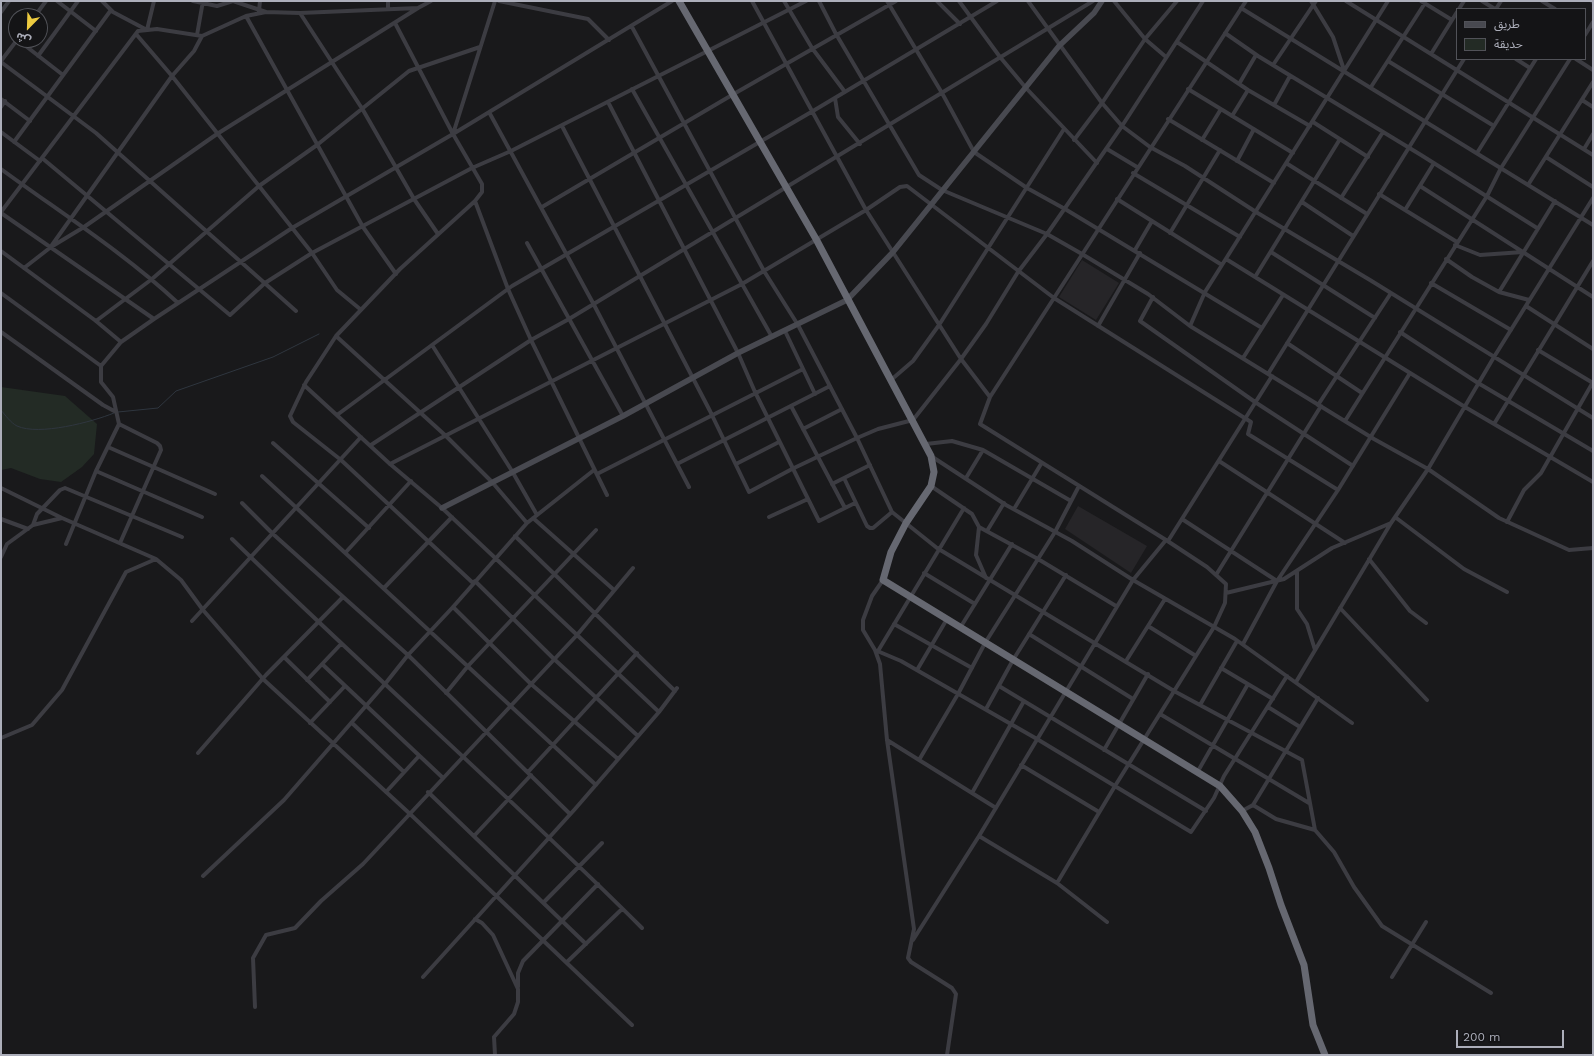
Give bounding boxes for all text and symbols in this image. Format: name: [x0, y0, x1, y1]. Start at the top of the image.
north arrow: [8, 8, 48, 48]
legend: [1456, 8, 1586, 60]
text: طريق: [1494, 17, 1520, 31]
text: ش: [14, 30, 33, 48]
text: حديقة: [1494, 37, 1523, 51]
scale bar: [1458, 1022, 1566, 1048]
text: 200 m: [1463, 1030, 1500, 1044]

